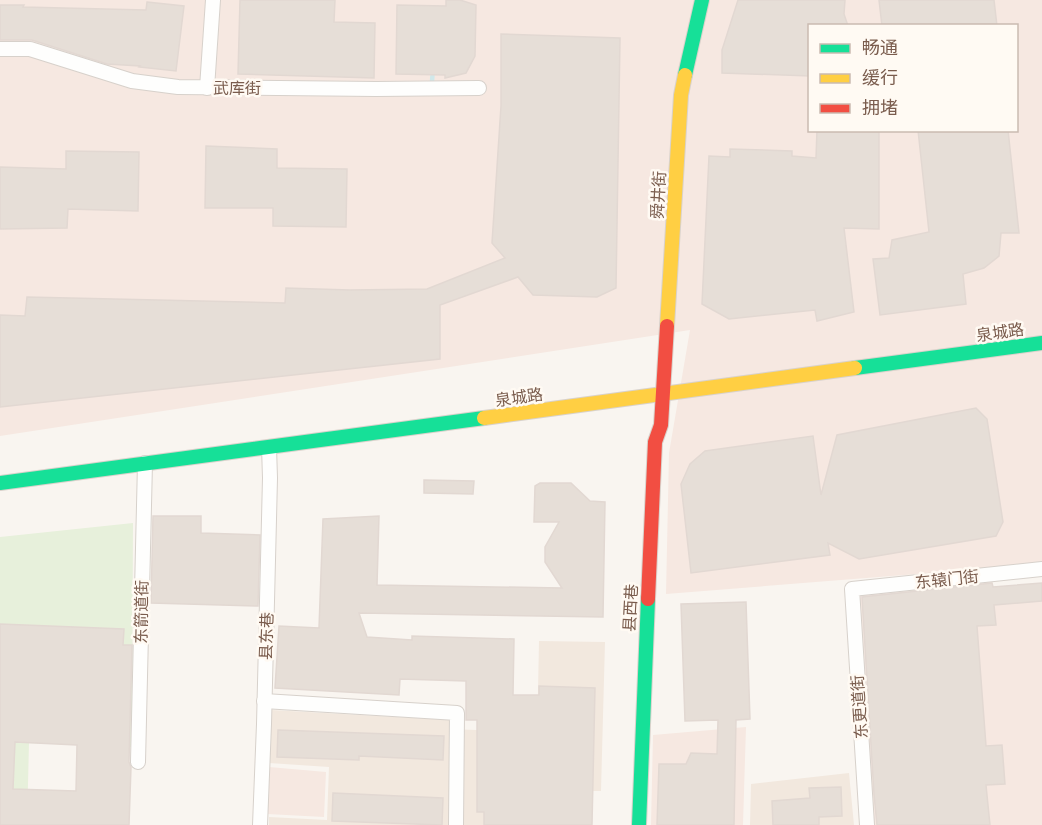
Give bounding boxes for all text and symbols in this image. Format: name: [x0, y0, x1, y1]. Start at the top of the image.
legend: [808, 24, 1018, 132]
text: 畅通: [862, 37, 898, 58]
text: 缓行: [862, 67, 898, 88]
street label: 武库街: [213, 78, 261, 98]
text: 拥堵: [862, 97, 898, 118]
street label: 舜井街: [647, 171, 669, 219]
street label: 泉城路: [975, 319, 1025, 345]
street label: 泉城路: [494, 384, 544, 410]
street label: 东辕门街: [914, 566, 980, 592]
street label: 东箭道街: [130, 580, 152, 644]
street label: 县西巷: [619, 584, 641, 632]
street label: 县东巷: [255, 612, 277, 660]
street label: 东更道街: [847, 674, 871, 740]

